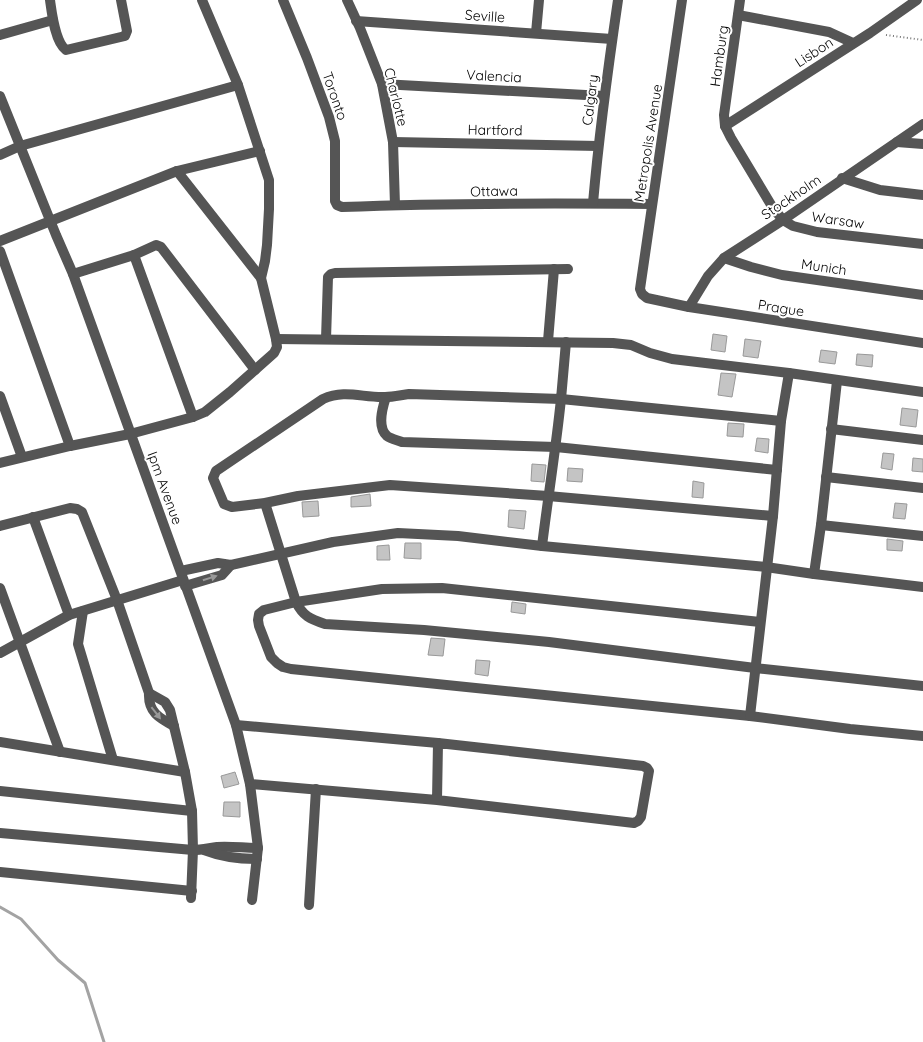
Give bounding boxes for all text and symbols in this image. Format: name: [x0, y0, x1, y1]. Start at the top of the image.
street label: Seville: [464, 6, 506, 26]
street label: Hamburg: [706, 24, 732, 88]
street label: Lisbon: [791, 33, 837, 71]
street label: Charlotte: [380, 66, 412, 128]
street label: Valencia: [466, 66, 522, 86]
street label: Toronto: [318, 69, 352, 123]
street label: Calgary: [578, 73, 602, 127]
street label: Metropolis Avenue: [630, 83, 666, 203]
street label: Hartford: [467, 121, 523, 139]
street label: Stockholm: [758, 171, 824, 223]
street label: Ottawa: [470, 182, 518, 200]
street label: Warsaw: [811, 207, 866, 233]
street label: Munich: [800, 255, 848, 279]
street label: Prague: [757, 295, 805, 321]
street label: Ipm Avenue: [143, 449, 187, 527]
one-way arrow: [203, 574, 218, 582]
one-way arrow: [151, 706, 162, 719]

